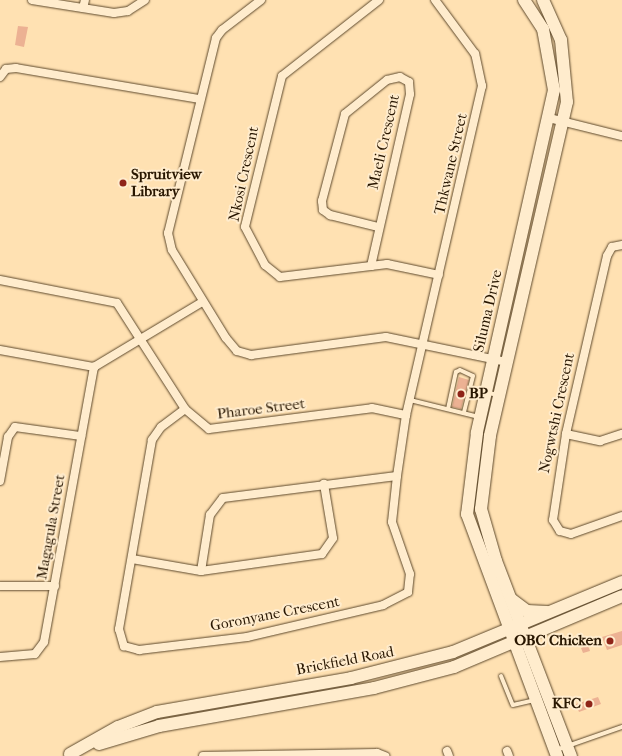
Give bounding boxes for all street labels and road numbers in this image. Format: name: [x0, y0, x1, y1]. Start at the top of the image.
street label: Maeli Crescent: [364, 93, 404, 191]
street label: Thkwane Street: [431, 112, 471, 216]
street label: Nkosi Crescent: [225, 125, 263, 223]
street label: Siluma Drive: [470, 268, 506, 354]
street label: Nogwtshi Crescent: [535, 351, 579, 475]
street label: Pharoe Street: [216, 395, 306, 423]
street label: Magagula Street: [33, 473, 69, 581]
street label: Goronyane Crescent: [209, 593, 341, 635]
street label: Brickfield Road: [295, 643, 395, 679]

